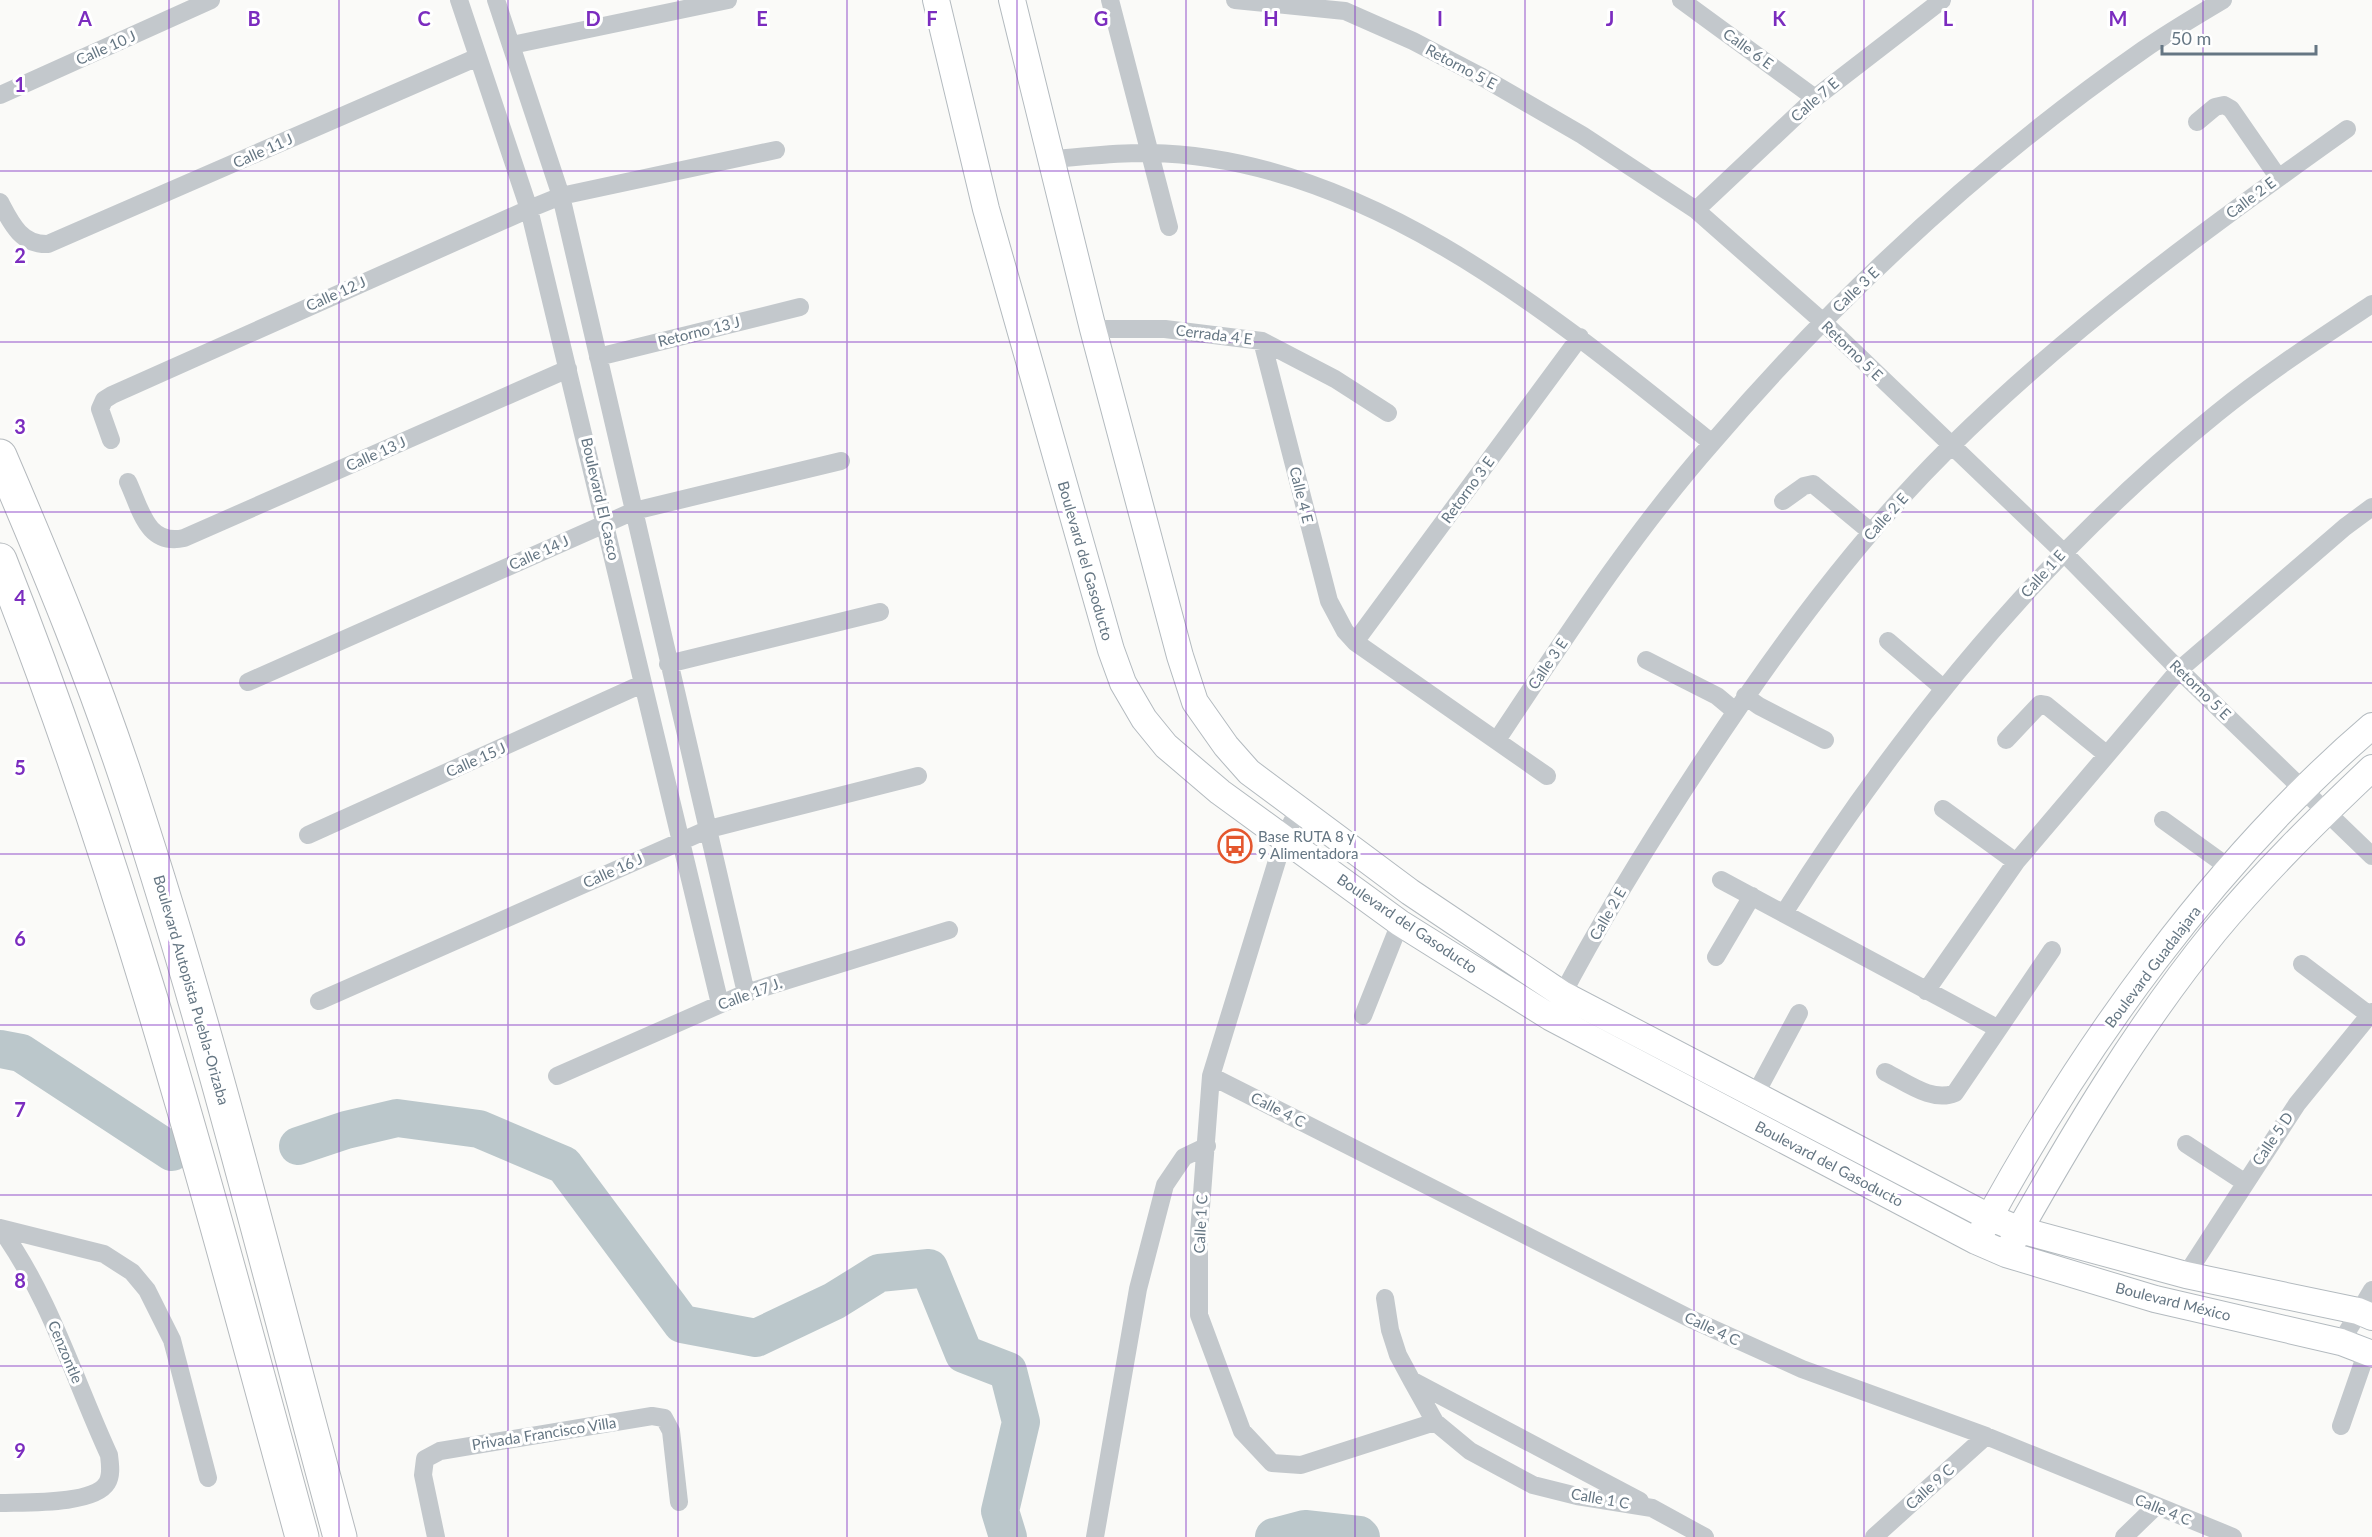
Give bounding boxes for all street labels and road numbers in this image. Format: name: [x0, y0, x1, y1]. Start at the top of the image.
street label: Calle 6 E: [1720, 24, 1777, 72]
street label: Calle 10 J: [73, 26, 138, 68]
street label: Retorno 5 E: [1423, 40, 1500, 92]
street label: Calle 7 E: [1787, 74, 1842, 125]
street label: Calle 11 J: [230, 129, 295, 171]
street label: Calle 2 E: [2222, 173, 2279, 222]
street label: Calle 3 E: [1828, 263, 1882, 316]
street label: Calle 12 J: [303, 272, 368, 314]
street label: Retorno 13 J: [656, 312, 742, 350]
street label: Retorno 5 E: [1818, 317, 1887, 384]
street label: Cerrada 4 E: [1175, 320, 1253, 348]
street label: Calle 13 J: [343, 432, 408, 474]
street label: Boulevard El Casco: [578, 436, 624, 562]
street label: Retorno 3 E: [1437, 453, 1497, 526]
street label: Calle 4 E: [1286, 465, 1318, 525]
street label: Boulevard del Gasoducto: [1055, 479, 1117, 643]
street label: Calle 2 E: [1859, 489, 1911, 544]
street label: Calle 14 J: [506, 531, 571, 573]
street label: Calle 1 E: [2016, 546, 2068, 601]
street label: Calle 3 E: [1524, 635, 1571, 692]
street label: Retorno 5 E: [2166, 656, 2235, 723]
street label: Calle 15 J: [443, 738, 508, 780]
street label: Calle 16 J: [580, 849, 645, 891]
street label: Boulevard del Gasoducto: [1334, 870, 1481, 977]
street label: Boulevard Autopista Puebla-Orizaba: [150, 873, 233, 1107]
street label: Calle 2 E: [1585, 884, 1629, 943]
street label: Boulevard Guadalajara: [2101, 902, 2204, 1031]
street label: Calle 17 J.: [715, 973, 784, 1013]
street label: Calle 4 C: [1248, 1088, 1309, 1130]
street label: Calle 5 D: [2248, 1108, 2296, 1168]
street label: Boulevard del Gasoducto: [1752, 1116, 1907, 1210]
street label: Calle 1 C: [1189, 1194, 1211, 1254]
street label: Boulevard México: [2114, 1278, 2233, 1324]
street label: Calle 4 C: [1682, 1307, 1743, 1349]
street label: Cenzontle: [45, 1318, 87, 1386]
street label: Privada Francisco Villa: [470, 1413, 617, 1453]
street label: Calle 9 C: [1901, 1460, 1957, 1513]
street label: Calle 1 C: [1570, 1484, 1631, 1512]
street label: Calle 4 C: [2133, 1490, 2194, 1528]

